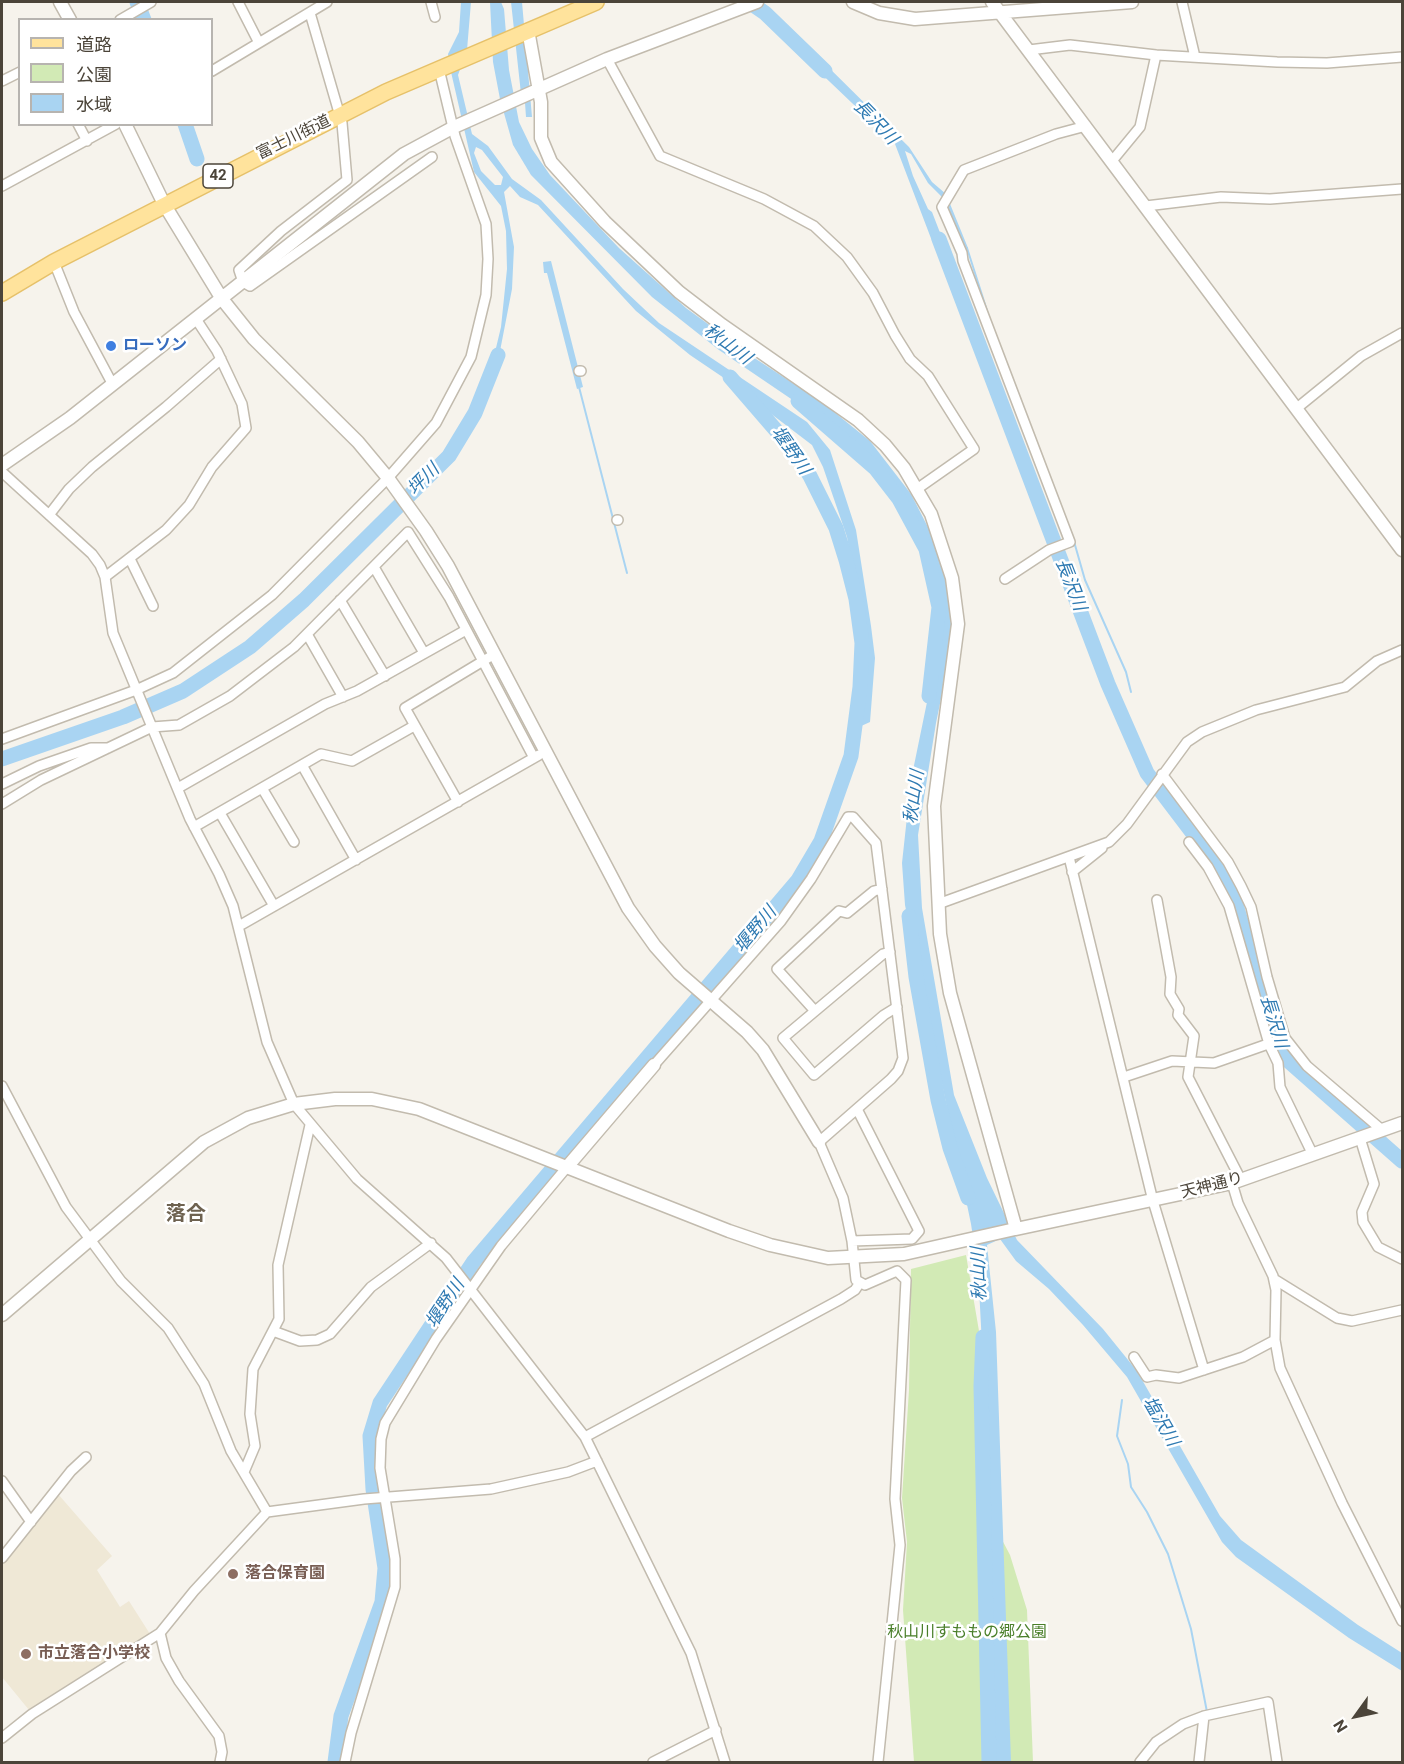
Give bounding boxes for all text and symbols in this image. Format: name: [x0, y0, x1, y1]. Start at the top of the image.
legend: [18, 18, 213, 126]
text: 道路: [76, 34, 112, 55]
text: 公園: [76, 64, 112, 85]
text: 水域: [76, 94, 112, 115]
water label: 長沢川: [848, 96, 902, 150]
street label: 富士川街道: [254, 112, 334, 164]
road number: 42: [203, 164, 233, 188]
water label: 秋山川: [699, 320, 755, 370]
place label: ローソン: [123, 336, 187, 356]
marker: ローソン: [104, 339, 118, 353]
water label: 堰野川: [766, 423, 814, 479]
water label: 坪川: [404, 460, 444, 500]
water label: 長沢川: [1050, 556, 1090, 614]
water label: 秋山川: [901, 769, 929, 825]
water label: 堰野川: [730, 902, 782, 958]
water label: 長沢川: [1255, 993, 1291, 1051]
street label: 天神通り: [1179, 1169, 1245, 1203]
district label: 落合: [166, 1203, 206, 1227]
water label: 秋山川: [968, 1247, 992, 1301]
water label: 堰野川: [422, 1275, 470, 1333]
water label: 塩沢川: [1137, 1393, 1183, 1451]
place label: 落合保育園: [245, 1564, 325, 1584]
marker: 落合保育園: [226, 1567, 240, 1581]
park label: 秋山川すももの郷公園: [887, 1623, 1047, 1643]
place label: 市立落合小学校: [38, 1644, 150, 1664]
marker: 市立落合小学校: [19, 1647, 33, 1661]
north arrow: [1326, 1686, 1386, 1746]
text: N: [1329, 1716, 1352, 1736]

